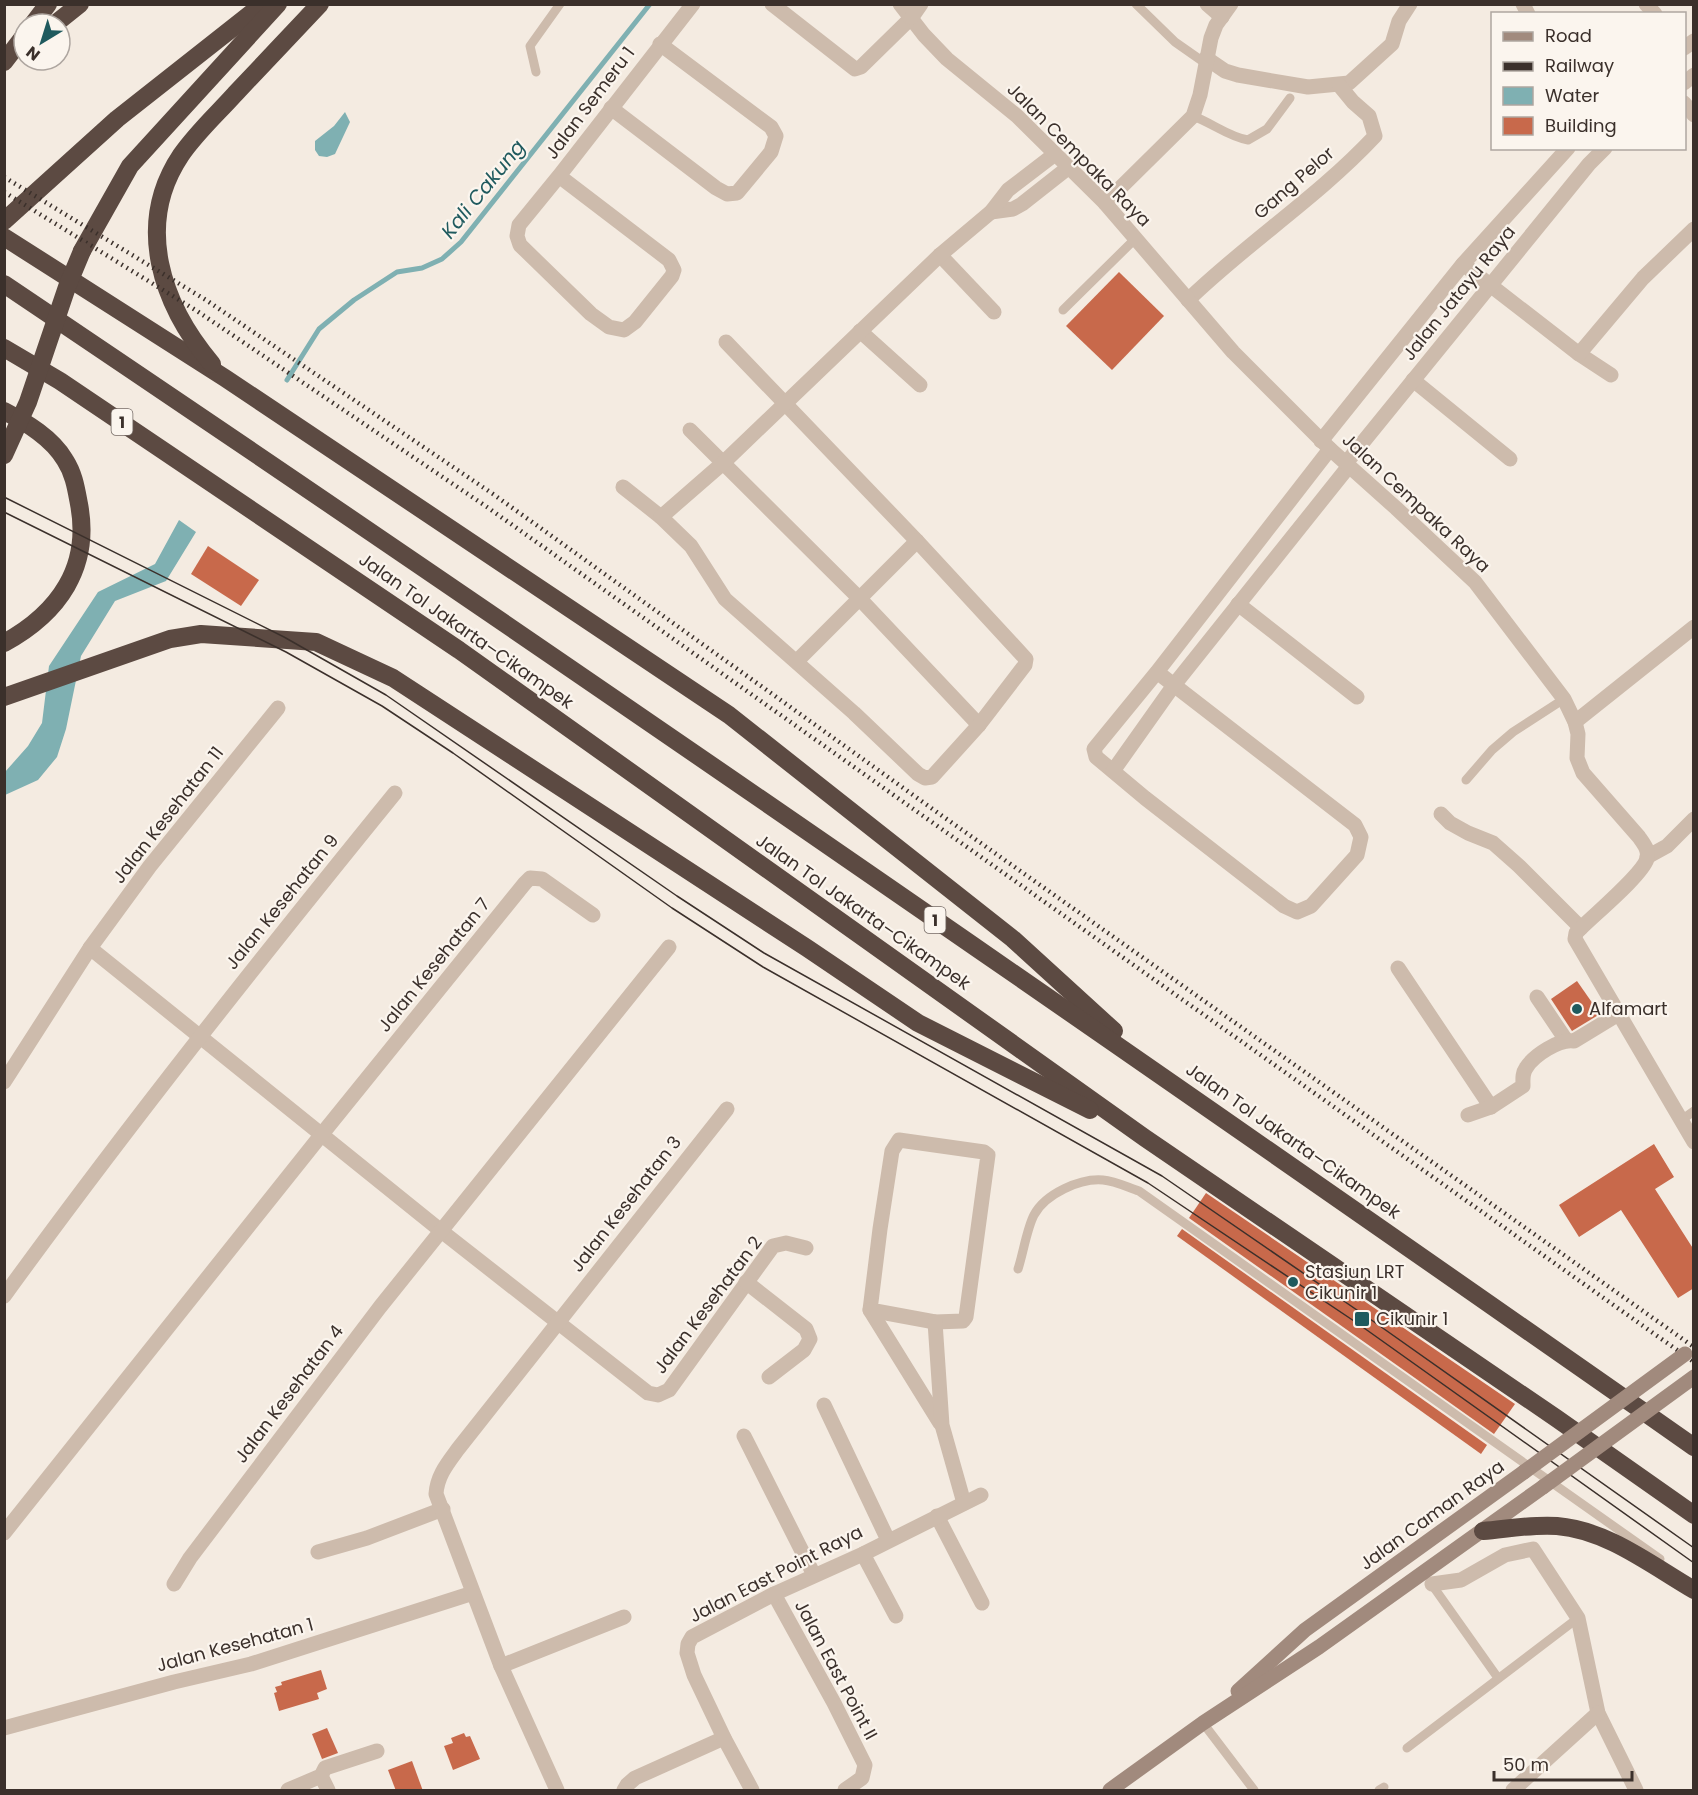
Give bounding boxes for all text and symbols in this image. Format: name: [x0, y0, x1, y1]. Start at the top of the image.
north arrow: [12, 12, 72, 72]
legend: [1491, 12, 1686, 150]
text: Road: [1545, 23, 1592, 48]
text: N: [21, 41, 45, 66]
street label: Jalan Semeru 1: [539, 41, 640, 164]
text: Railway: [1545, 53, 1614, 78]
street label: Jalan Cempaka Raya: [1002, 77, 1157, 232]
text: Water: [1545, 83, 1599, 108]
text: Building: [1545, 113, 1617, 138]
water label: Kali Cakung: [434, 134, 532, 244]
street label: Gang Pelor: [1248, 141, 1339, 225]
street label: Jalan Jatayu Raya: [1396, 220, 1521, 365]
road number: 1: [112, 409, 132, 435]
street label: Jalan Cempaka Raya: [1337, 427, 1496, 578]
street label: Jalan Tol Jakarta–Cikampek: [354, 547, 579, 715]
street label: Jalan Kesehatan 11: [106, 741, 229, 888]
street label: Jalan Tol Jakarta–Cikampek: [751, 828, 976, 996]
street label: Jalan Kesehatan 9: [219, 829, 344, 975]
street label: Jalan Kesehatan 7: [372, 892, 496, 1037]
road number: 1: [924, 907, 946, 933]
place label: Alfamart: [1589, 996, 1668, 1021]
marker: Alfamart: [1570, 1002, 1584, 1016]
street label: Jalan Tol Jakarta–Cikampek: [1181, 1057, 1406, 1225]
street label: Jalan Kesehatan 3: [565, 1130, 687, 1277]
street label: Jalan Kesehatan 2: [648, 1231, 768, 1379]
place label: Stasiun LRT Cikunir 1: [1305, 1259, 1405, 1305]
marker: Stasiun LRT Cikunir 1: [1286, 1275, 1300, 1289]
place label: Cikunir 1: [1376, 1306, 1448, 1331]
marker: Cikunir 1: [1353, 1310, 1371, 1328]
street label: Jalan Kesehatan 4: [228, 1319, 349, 1468]
street label: Jalan Caman Raya: [1354, 1454, 1509, 1576]
street label: Jalan East Point Raya: [685, 1519, 867, 1628]
street label: Jalan East Point II: [789, 1596, 884, 1744]
street label: Jalan Kesehatan 1: [154, 1612, 316, 1678]
scale bar: [1494, 1744, 1632, 1782]
text: 50 m: [1503, 1752, 1549, 1777]

